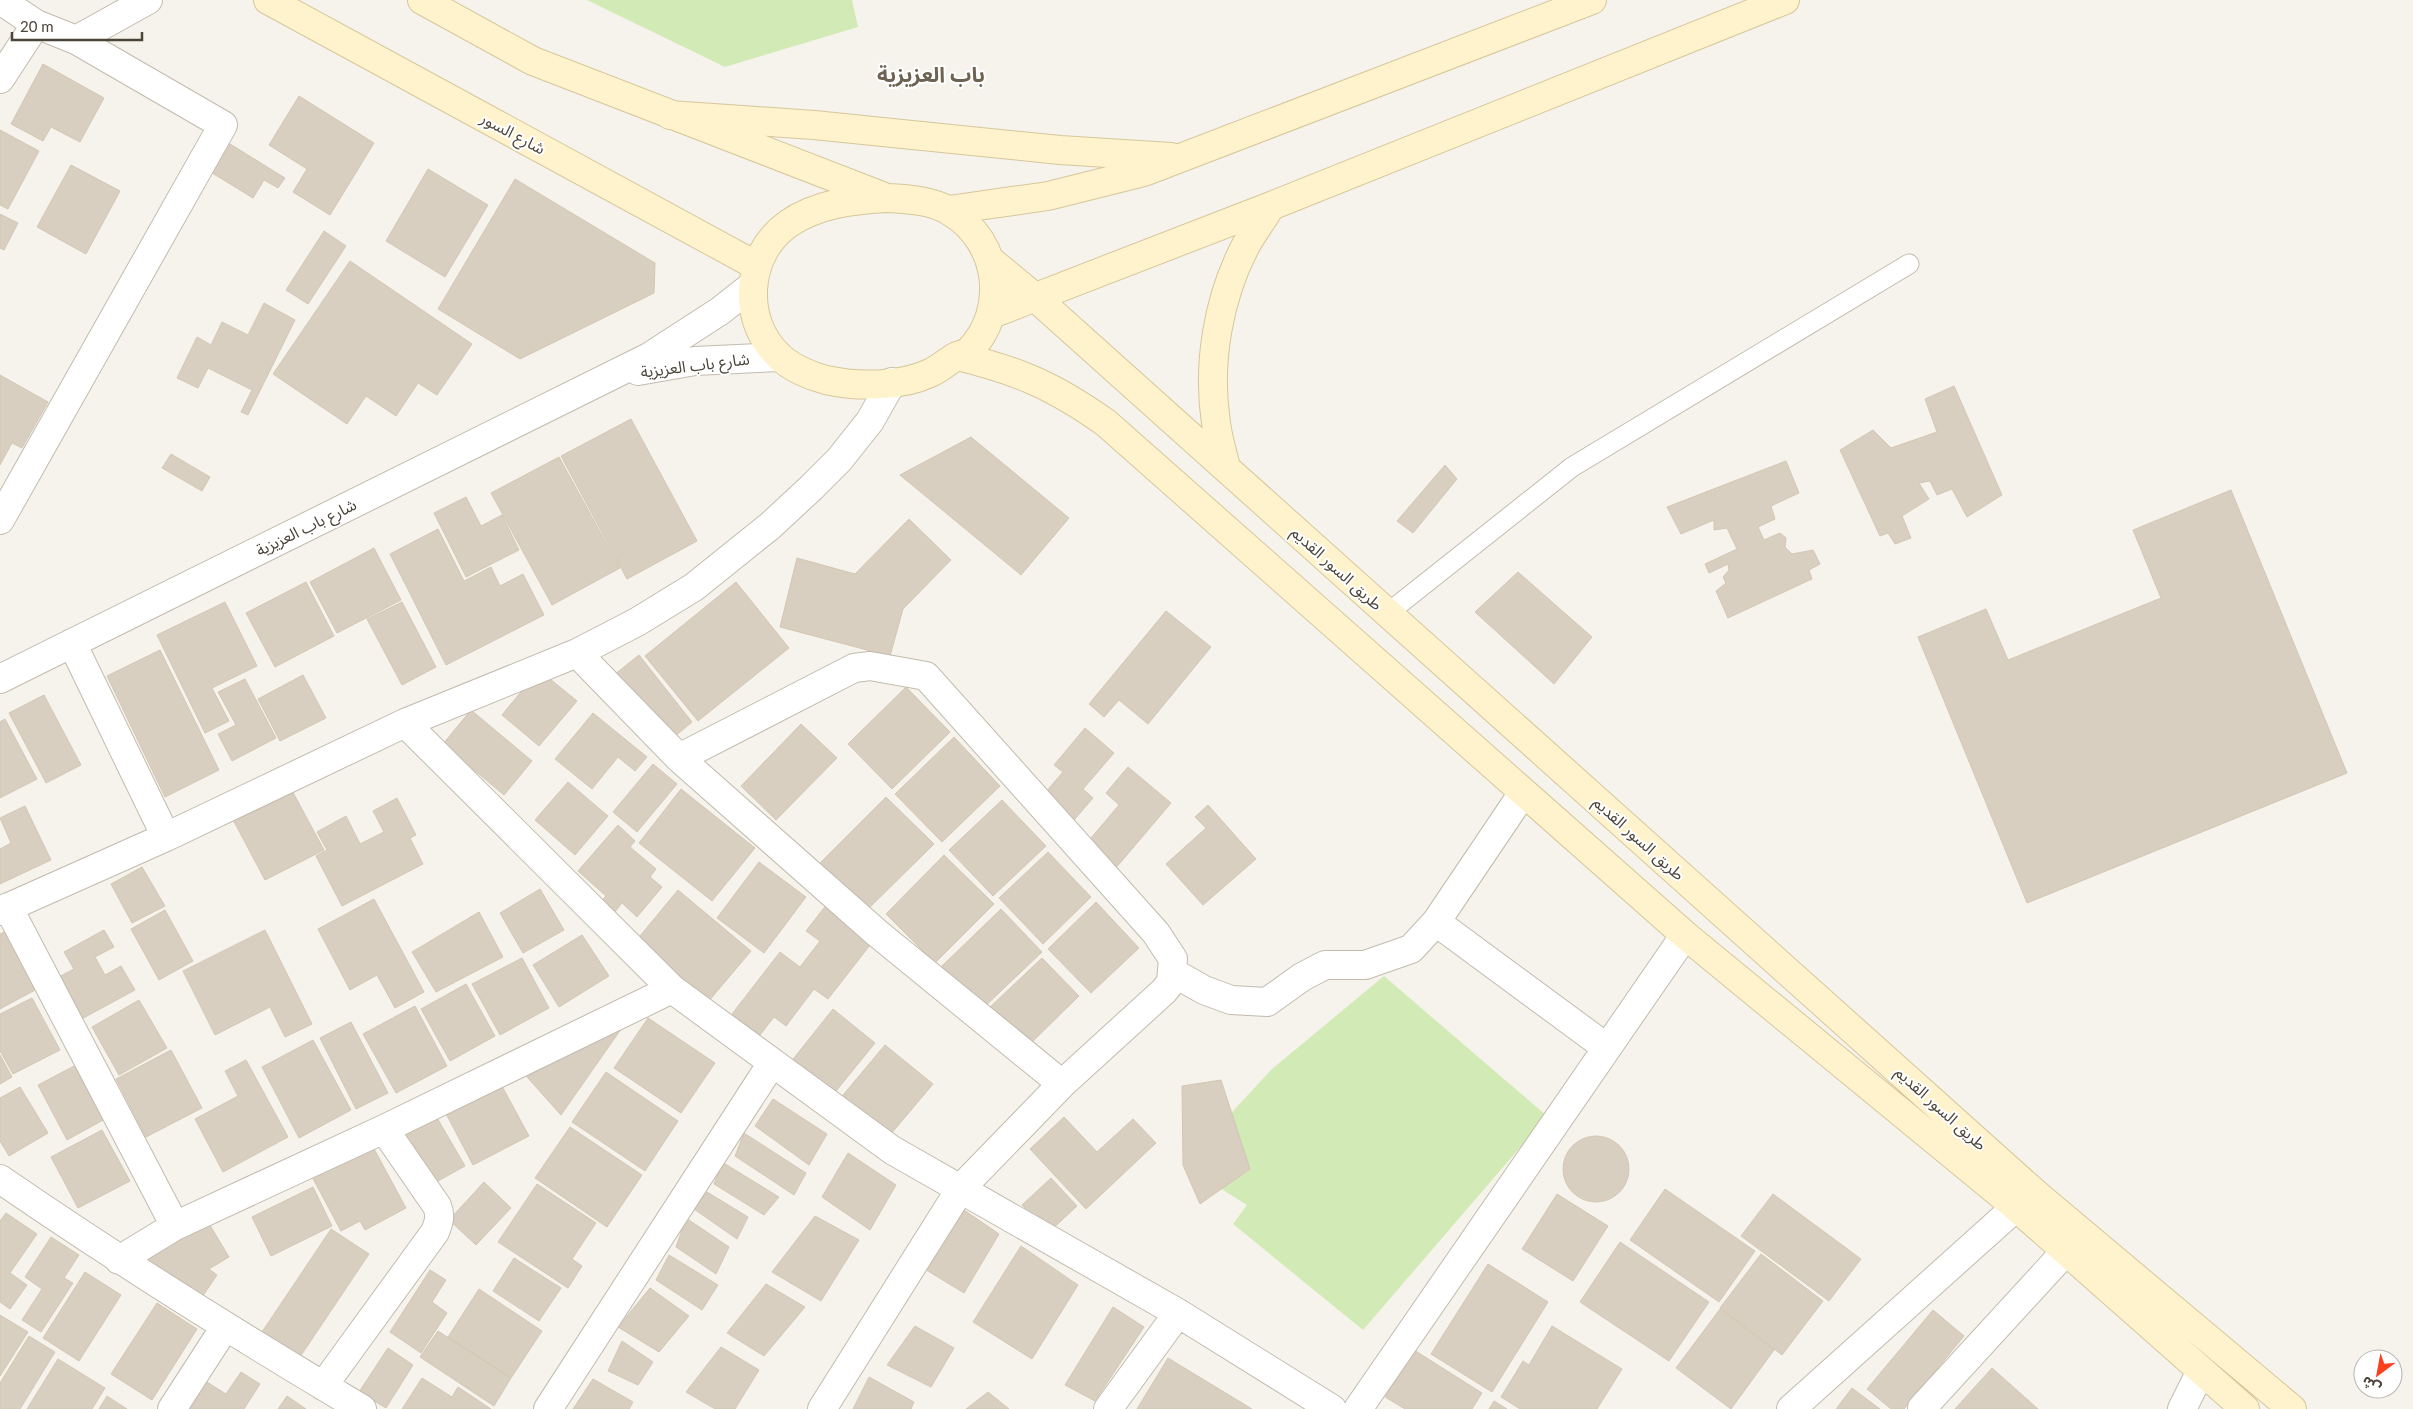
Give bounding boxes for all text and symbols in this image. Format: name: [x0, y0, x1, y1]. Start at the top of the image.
scale bar: [12, 10, 142, 42]
text: 20 m: [20, 17, 54, 35]
district label: باب العزيزية: [877, 61, 985, 87]
street label: شارع السور: [475, 107, 549, 161]
street label: شارع باب العزيزية: [639, 348, 751, 385]
street label: شارع باب العزيزية: [252, 494, 361, 563]
street label: طريق السور القديم: [1285, 522, 1387, 617]
street label: طريق السور القديم: [1587, 792, 1689, 887]
street label: طريق السور القديم: [1889, 1062, 1991, 1157]
north arrow: [2353, 1349, 2403, 1399]
text: ش: [2358, 1373, 2383, 1398]

